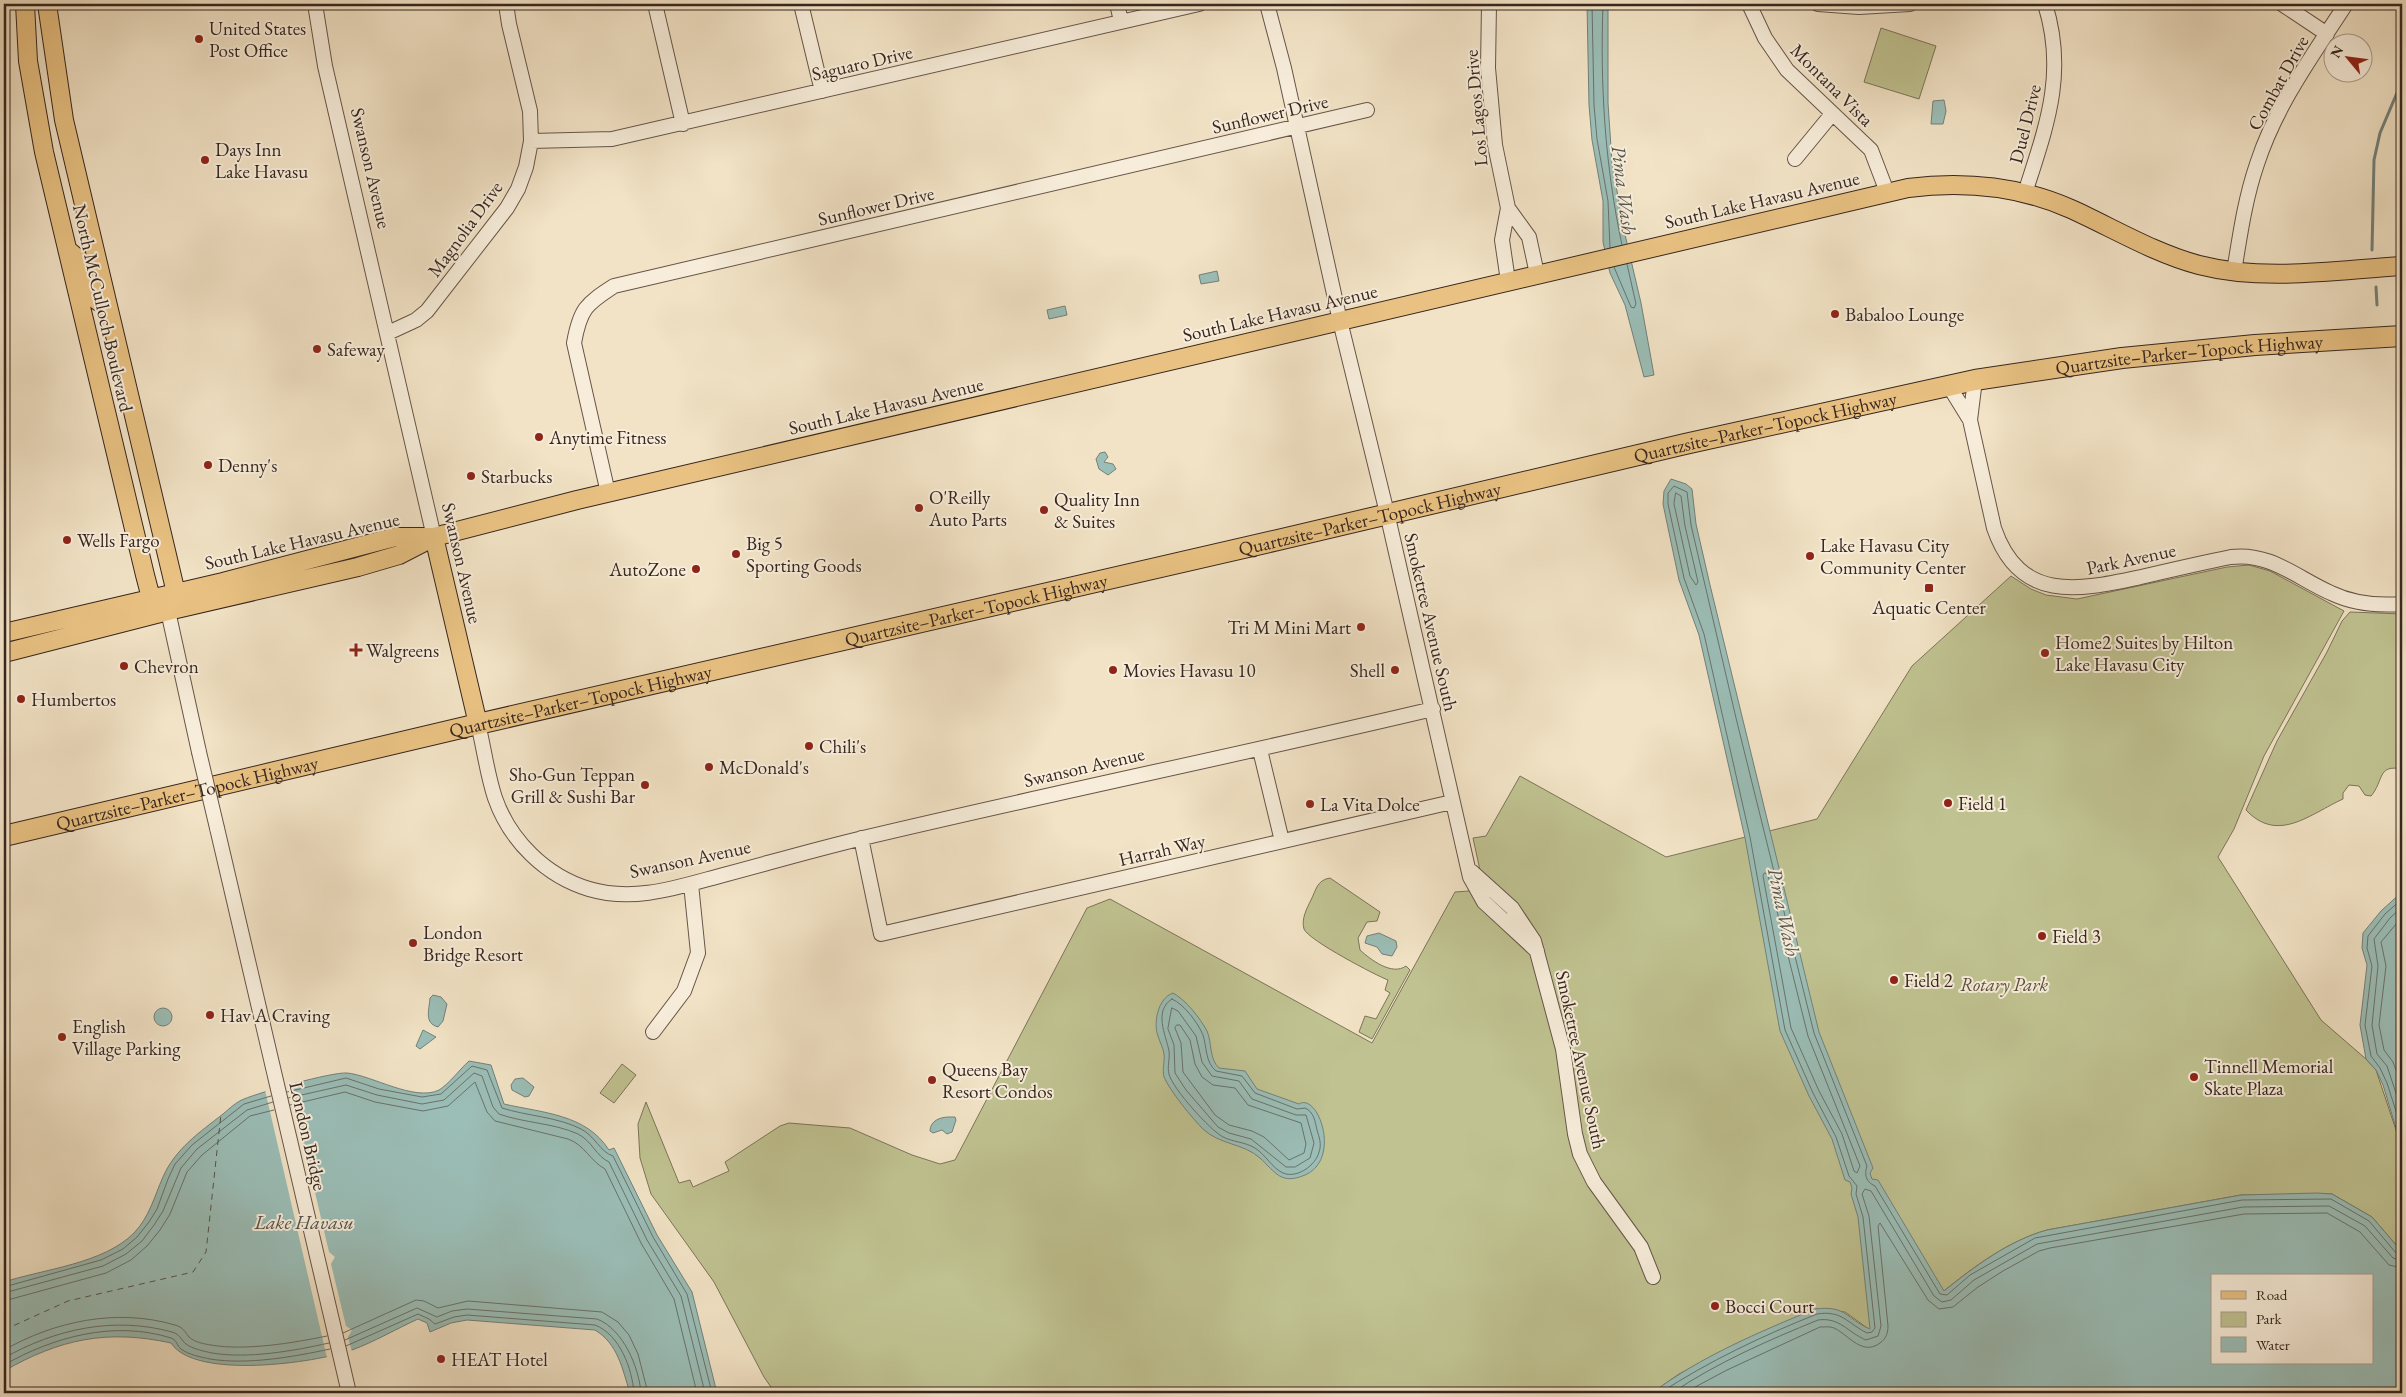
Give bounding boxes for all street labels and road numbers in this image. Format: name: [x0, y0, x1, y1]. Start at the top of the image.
street label: Combat Drive: [2242, 31, 2314, 135]
street label: Montana Vista: [1785, 38, 1879, 132]
street label: Saguaro Drive: [809, 39, 915, 87]
street label: Los Lagos Drive: [1458, 48, 1494, 168]
street label: Duel Drive: [2003, 82, 2047, 166]
street label: Sunflower Drive: [1210, 89, 1330, 139]
street label: Swanson Avenue: [345, 105, 397, 231]
street label: South Lake Havasu Avenue: [1662, 165, 1862, 235]
street label: Magnolia Drive: [422, 176, 508, 282]
street label: Sunflower Drive: [816, 181, 936, 231]
street label: North McCulloch Boulevard: [67, 202, 139, 415]
street label: South Lake Havasu Avenue: [1180, 278, 1380, 348]
street label: Quartzsite–Parker–Topock Highway: [2054, 328, 2324, 380]
street label: South Lake Havasu Avenue: [786, 371, 986, 441]
street label: Quartzsite–Parker–Topock Highway: [1631, 385, 1900, 468]
street label: Quartzsite–Parker–Topock Highway: [1236, 475, 1504, 561]
street label: Swanson Avenue: [436, 500, 488, 626]
street label: South Lake Havasu Avenue: [202, 506, 402, 576]
street label: Smoketree Avenue South: [1398, 530, 1464, 714]
street label: Park Avenue: [2084, 537, 2178, 581]
street label: Quartzsite–Parker–Topock Highway: [842, 567, 1110, 652]
street label: Quartzsite–Parker–Topock Highway: [446, 658, 715, 743]
street label: Swanson Avenue: [1021, 741, 1147, 793]
street label: Quartzsite–Parker–Topock Highway: [53, 750, 321, 836]
street label: Harrah Way: [1116, 828, 1208, 872]
street label: Swanson Avenue: [627, 834, 753, 884]
street label: Smoketree Avenue South: [1550, 968, 1612, 1152]
street label: London Bridge: [283, 1079, 333, 1193]

